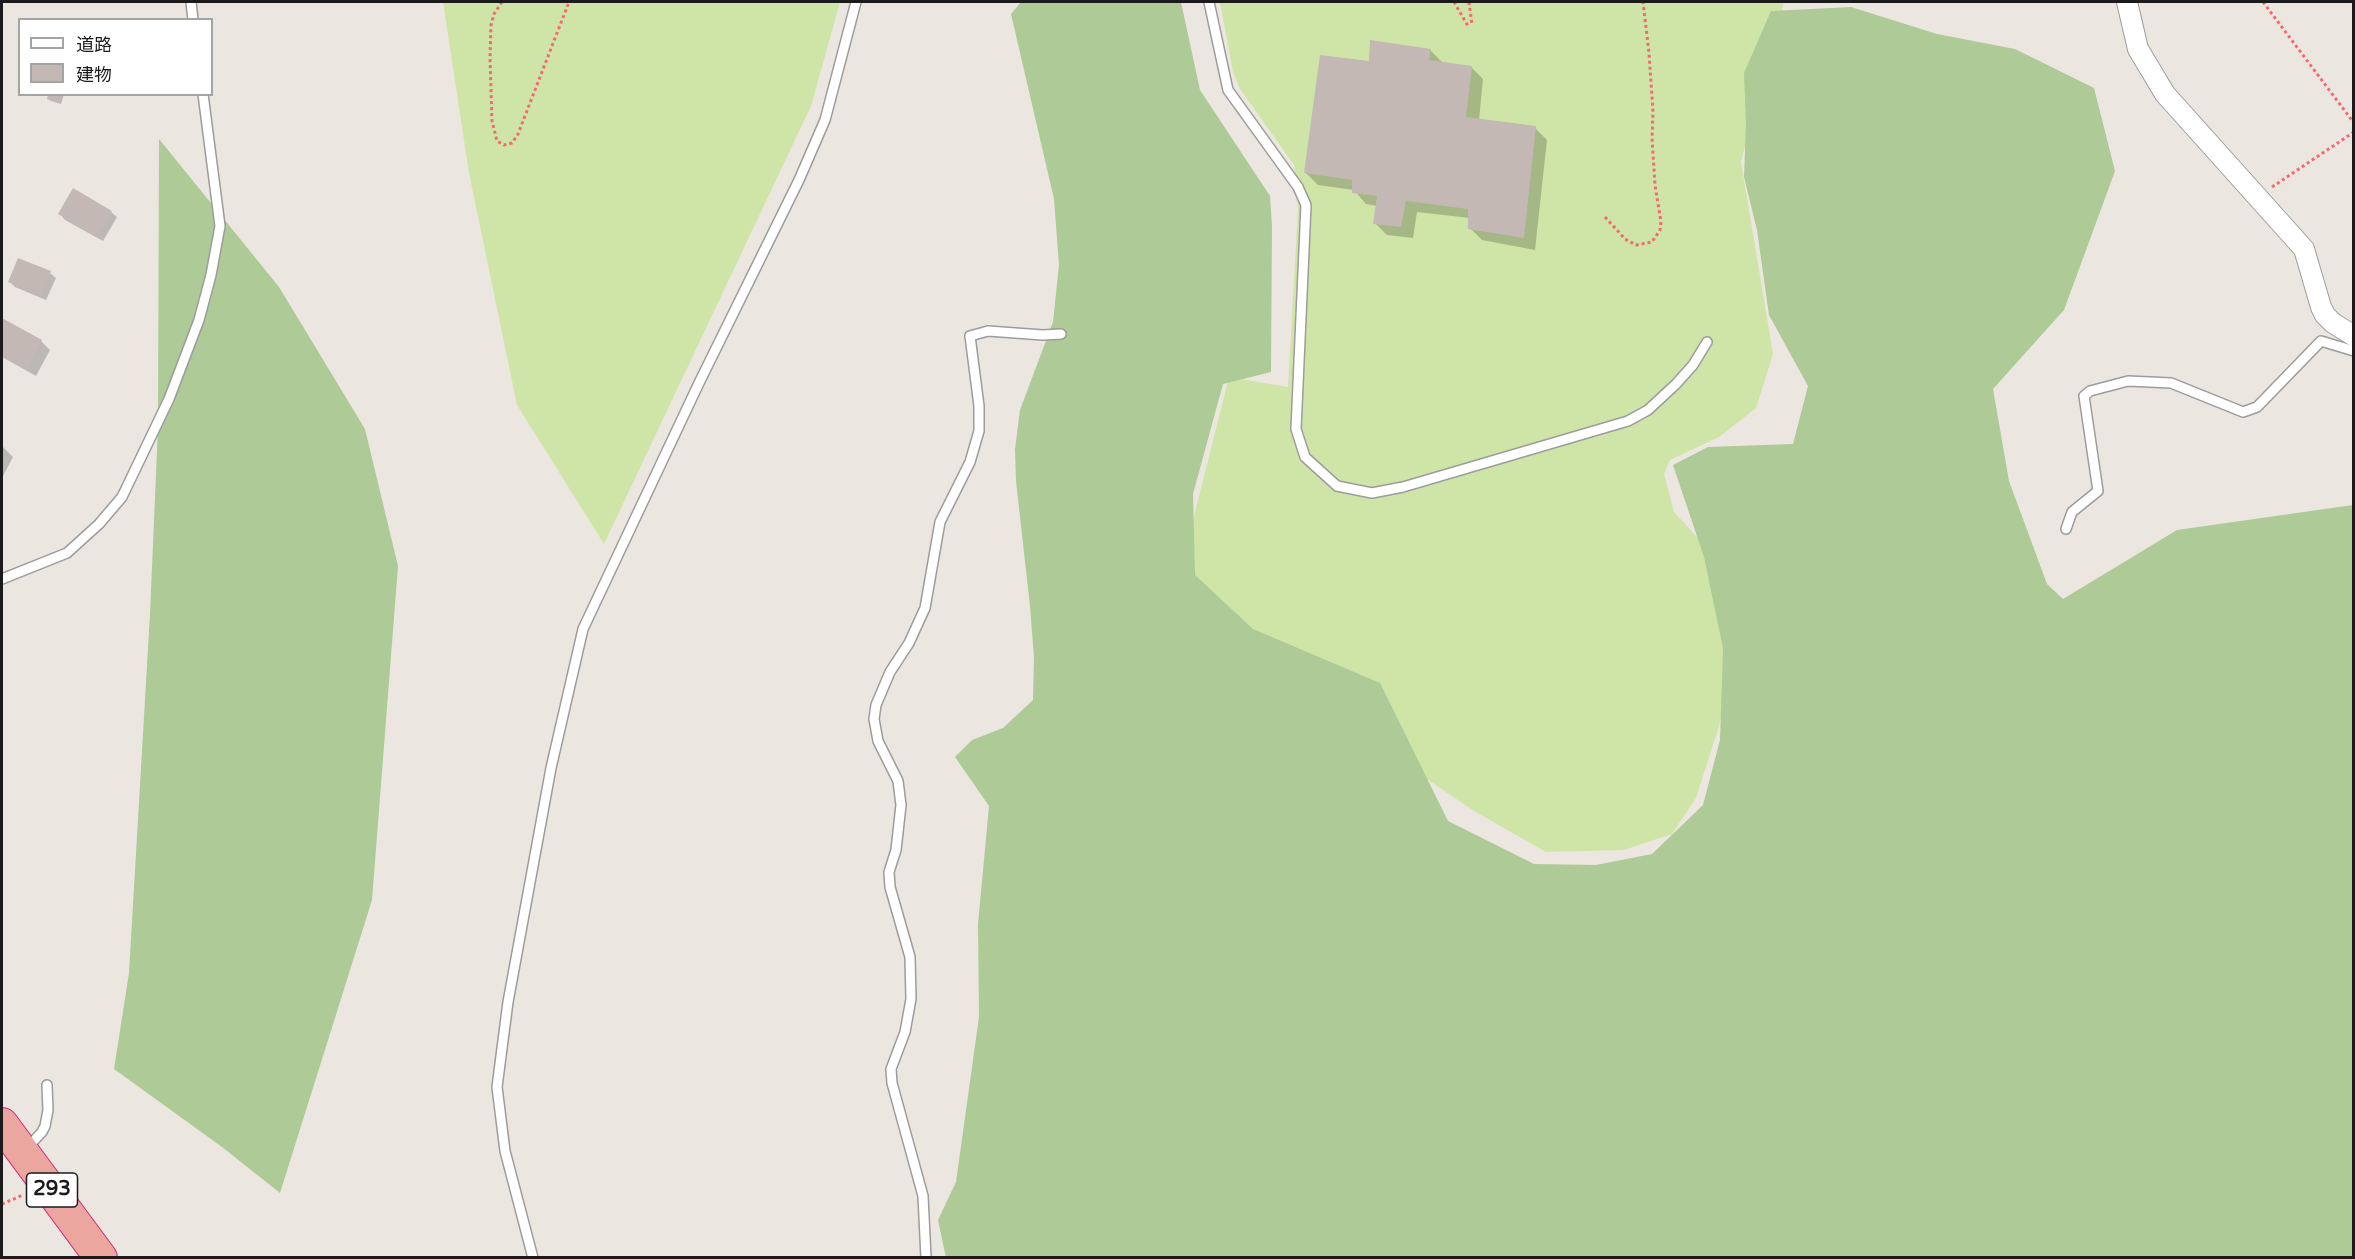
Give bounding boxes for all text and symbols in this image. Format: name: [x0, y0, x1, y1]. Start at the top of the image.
legend: [18, 18, 213, 96]
text: 道路: [76, 34, 112, 56]
text: 建物: [76, 64, 112, 86]
road number: 293: [26, 1173, 78, 1207]

